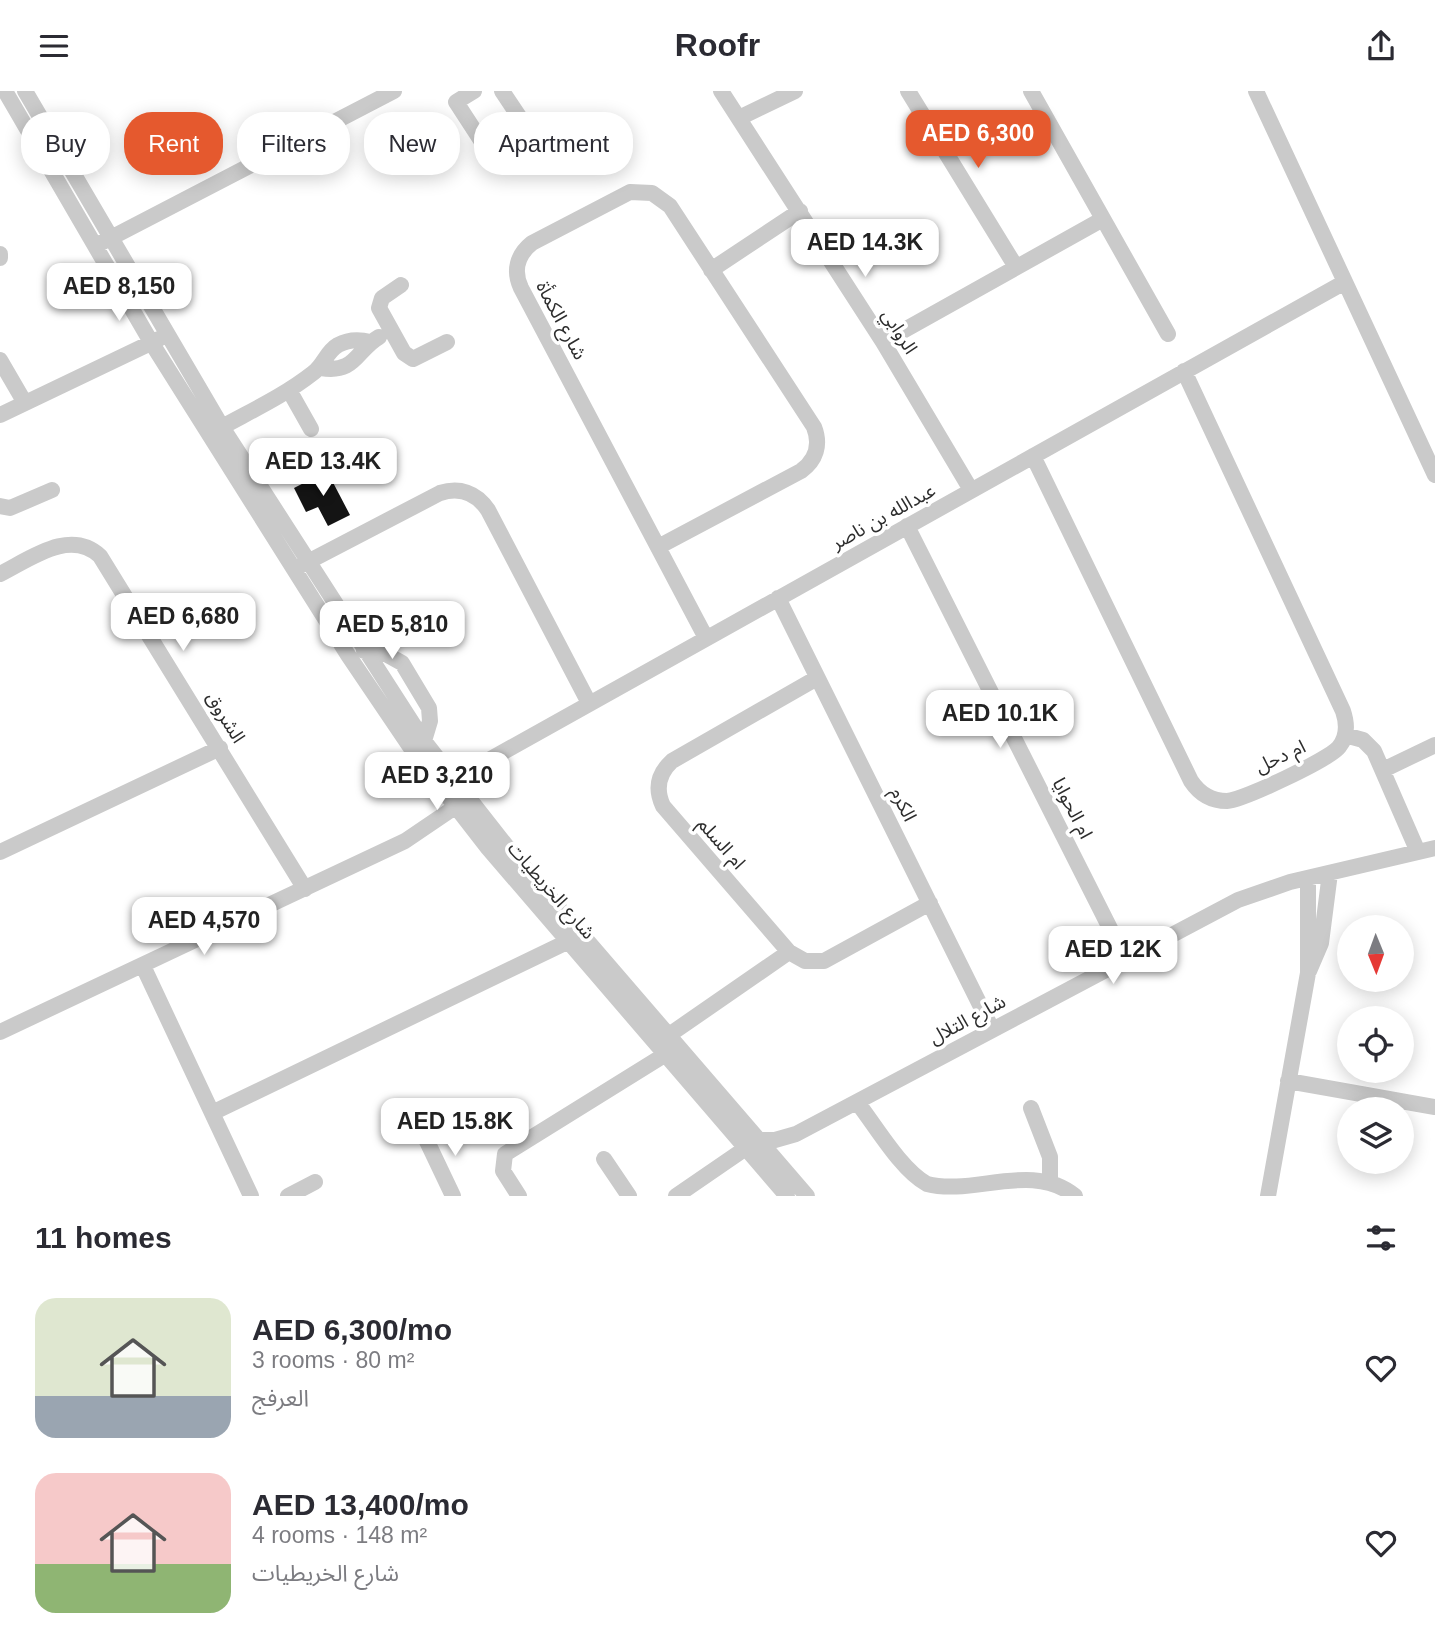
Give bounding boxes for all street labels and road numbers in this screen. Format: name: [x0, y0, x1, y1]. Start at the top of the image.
street label: شارع الكمأة: [530, 277, 591, 364]
street label: الروابي: [874, 305, 921, 360]
street label: عبدالله بن ناصر: [827, 479, 939, 555]
street label: الشروق: [201, 688, 249, 747]
street label: ام دحل: [1252, 736, 1310, 781]
street label: ام الحوايا: [1045, 774, 1097, 844]
street label: الكرم: [883, 784, 921, 826]
street label: ام السلم: [691, 813, 750, 876]
street label: شارع الخريطيات: [502, 838, 599, 945]
street label: شارع التلال: [925, 991, 1010, 1051]

